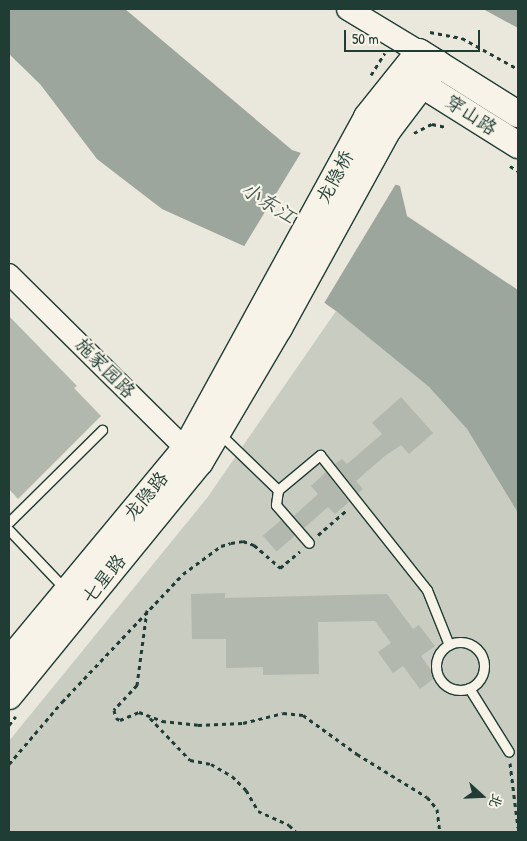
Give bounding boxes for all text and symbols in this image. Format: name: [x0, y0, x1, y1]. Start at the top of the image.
scale bar: [347, 20, 483, 52]
text: 50 m: [352, 28, 379, 49]
street label: 穿山路: [441, 90, 501, 140]
street label: 龙隐桥: [312, 146, 358, 208]
water label: 小东江: [237, 176, 301, 228]
street label: 施家园路: [70, 333, 140, 403]
street label: 龙隐路: [119, 467, 173, 525]
street label: 七星路: [77, 550, 131, 608]
north arrow: [457, 771, 507, 821]
text: 北: [485, 791, 508, 811]

